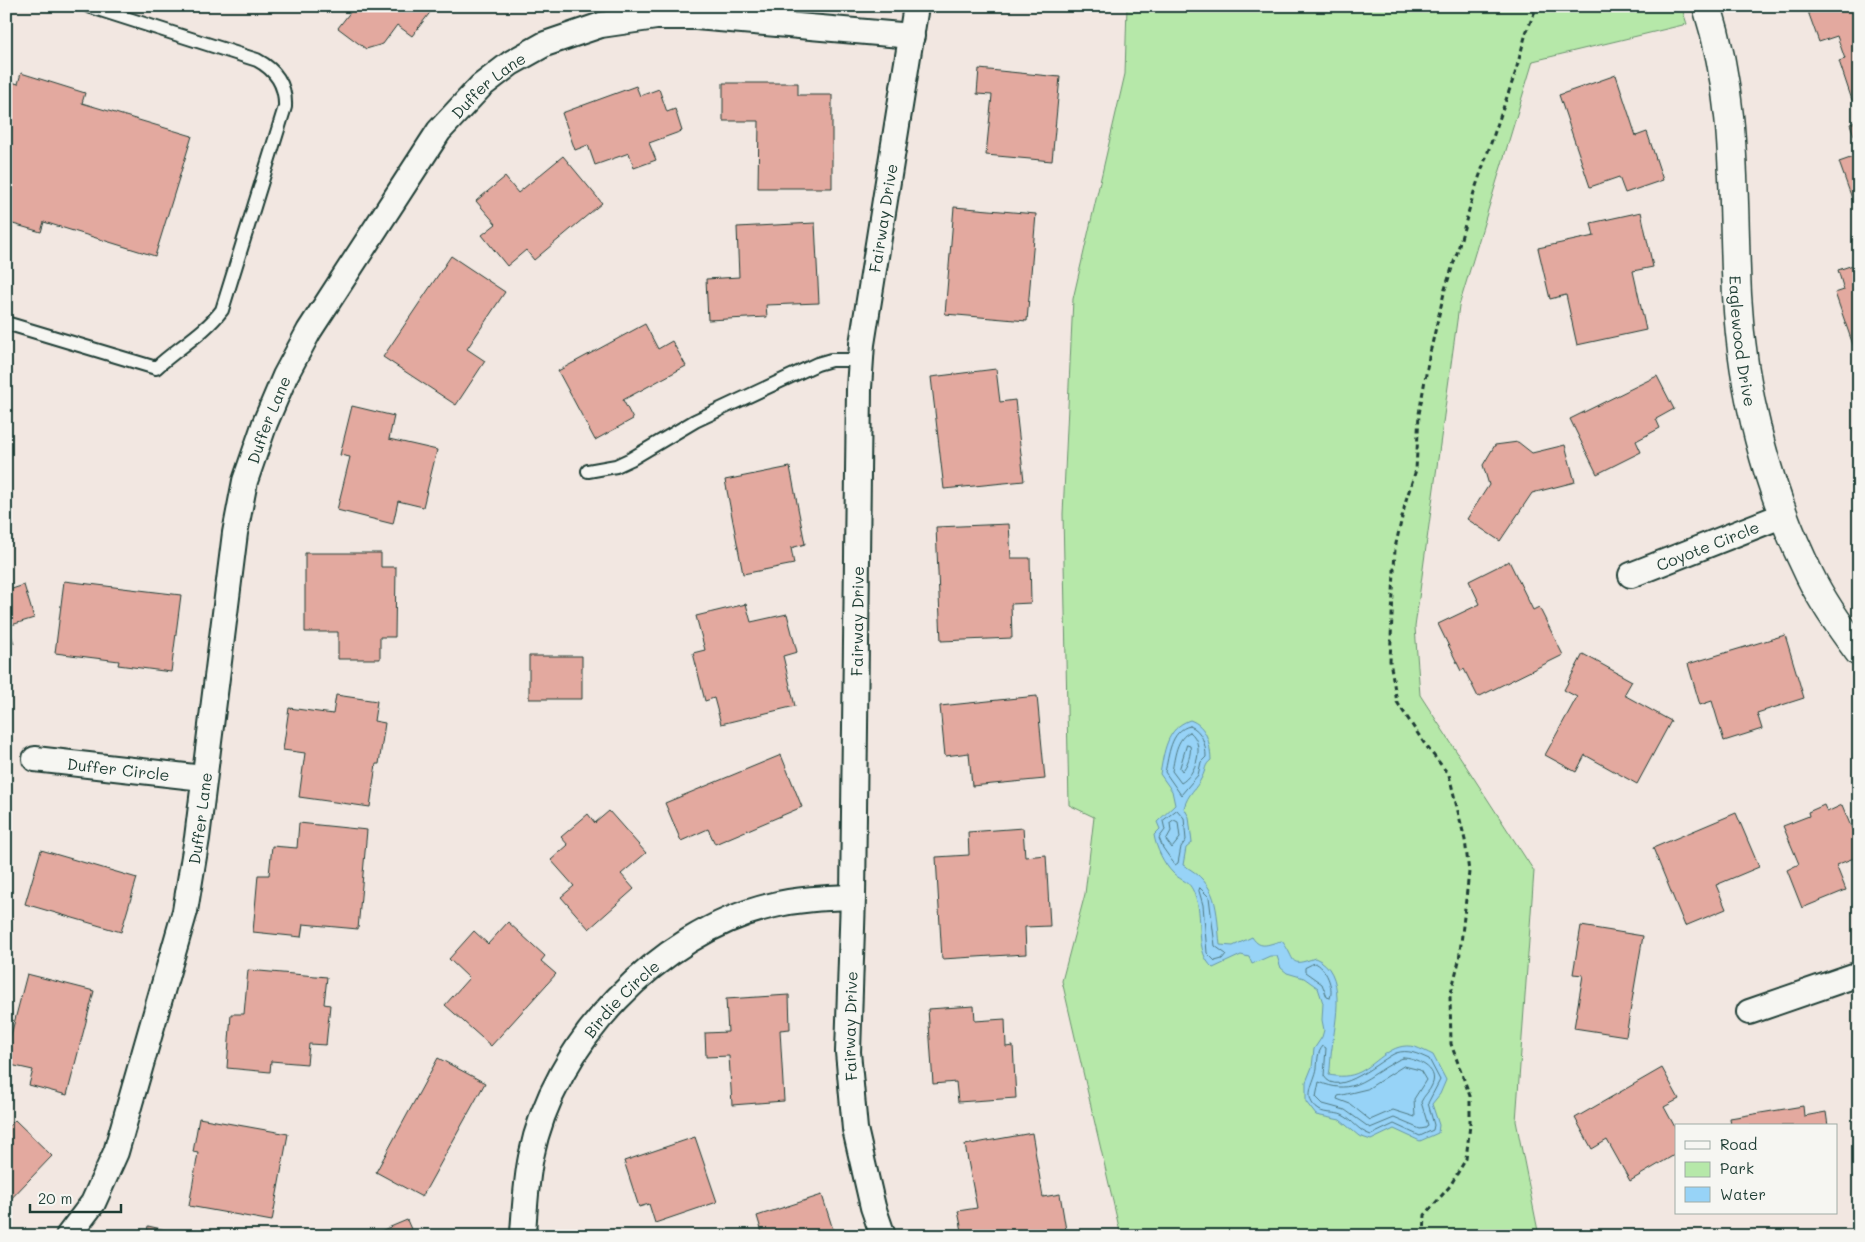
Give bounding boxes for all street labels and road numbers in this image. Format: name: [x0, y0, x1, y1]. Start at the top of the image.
street label: Duffer Lane: [446, 47, 529, 122]
street label: Fairway Drive: [863, 162, 901, 274]
street label: Eaglewood Drive: [1726, 275, 1762, 408]
street label: Duffer Lane: [241, 372, 294, 466]
street label: Coyote Circle: [1653, 515, 1762, 575]
street label: Fairway Drive: [845, 566, 867, 676]
street label: Duffer Circle: [66, 752, 171, 785]
street label: Duffer Lane: [182, 771, 216, 866]
street label: Birdie Circle: [578, 955, 663, 1041]
street label: Fairway Drive: [837, 971, 861, 1082]

